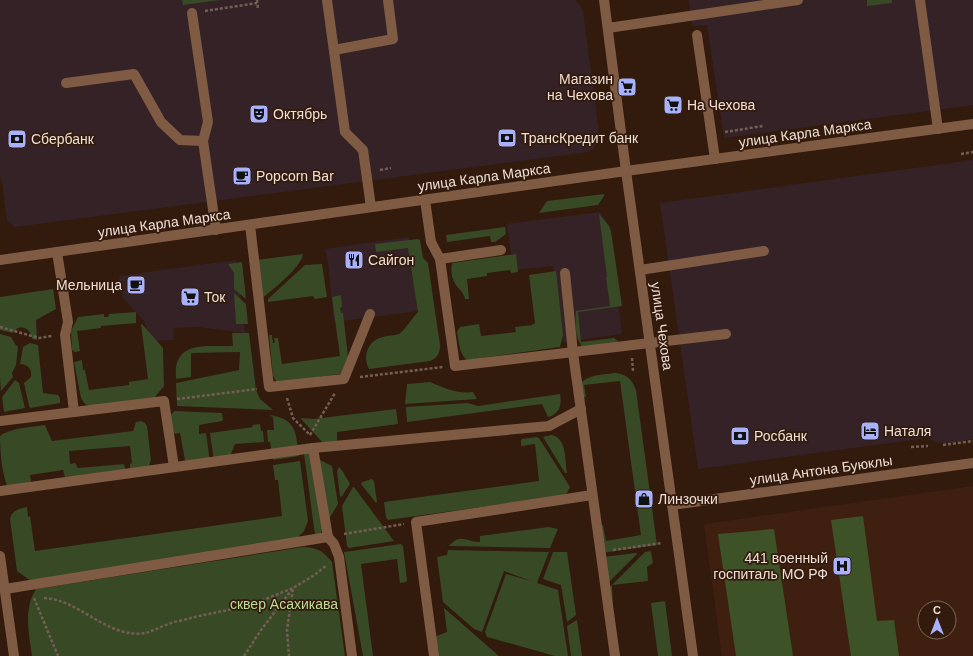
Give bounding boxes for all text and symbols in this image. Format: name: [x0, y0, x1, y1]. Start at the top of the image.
place label: Магазин на Чехова: [547, 71, 613, 103]
supermarket icon: Магазин на Чехова: [616, 76, 638, 98]
supermarket icon: На Чехова: [662, 94, 684, 116]
place label: На Чехова: [687, 97, 756, 113]
theatre icon: Октябрь: [248, 103, 270, 125]
place label: Октябрь: [273, 106, 327, 122]
street label: улица Карла Маркса: [738, 116, 873, 150]
bank icon: ТрансКредит банк: [496, 127, 518, 149]
bank icon: Сбербанк: [6, 128, 28, 150]
place label: ТрансКредит банк: [521, 130, 639, 146]
place label: Сбербанк: [31, 131, 95, 147]
street label: улица Карла Маркса: [417, 160, 552, 194]
cafe icon: Popcorn Bar: [231, 165, 253, 187]
place label: Popcorn Bar: [256, 168, 334, 184]
street label: улица Карла Маркса: [97, 206, 232, 240]
restaurant icon: Сайгон: [343, 249, 365, 271]
place label: Сайгон: [368, 252, 414, 268]
cafe icon: Мельница: [125, 274, 147, 296]
place label: Мельница: [56, 277, 122, 293]
street label: улица Чехова: [648, 281, 676, 371]
supermarket icon: Ток: [179, 286, 201, 308]
place label: Ток: [204, 289, 226, 305]
hotel icon: Наталя: [859, 420, 881, 442]
place label: Наталя: [884, 423, 931, 439]
bank icon: Росбанк: [729, 425, 751, 447]
place label: Росбанк: [754, 428, 808, 444]
street label: улица Антона Буюклы: [749, 452, 893, 488]
shop icon: Линзочки: [633, 488, 655, 510]
place label: Линзочки: [658, 491, 718, 507]
place label: 441 военный госпиталь МО РФ: [713, 550, 828, 582]
hospital icon: 441 военный госпиталь МО РФ: [831, 555, 853, 577]
park label: сквер Асахикава: [230, 596, 338, 612]
north arrow: [917, 600, 957, 640]
text: С: [933, 604, 941, 616]

